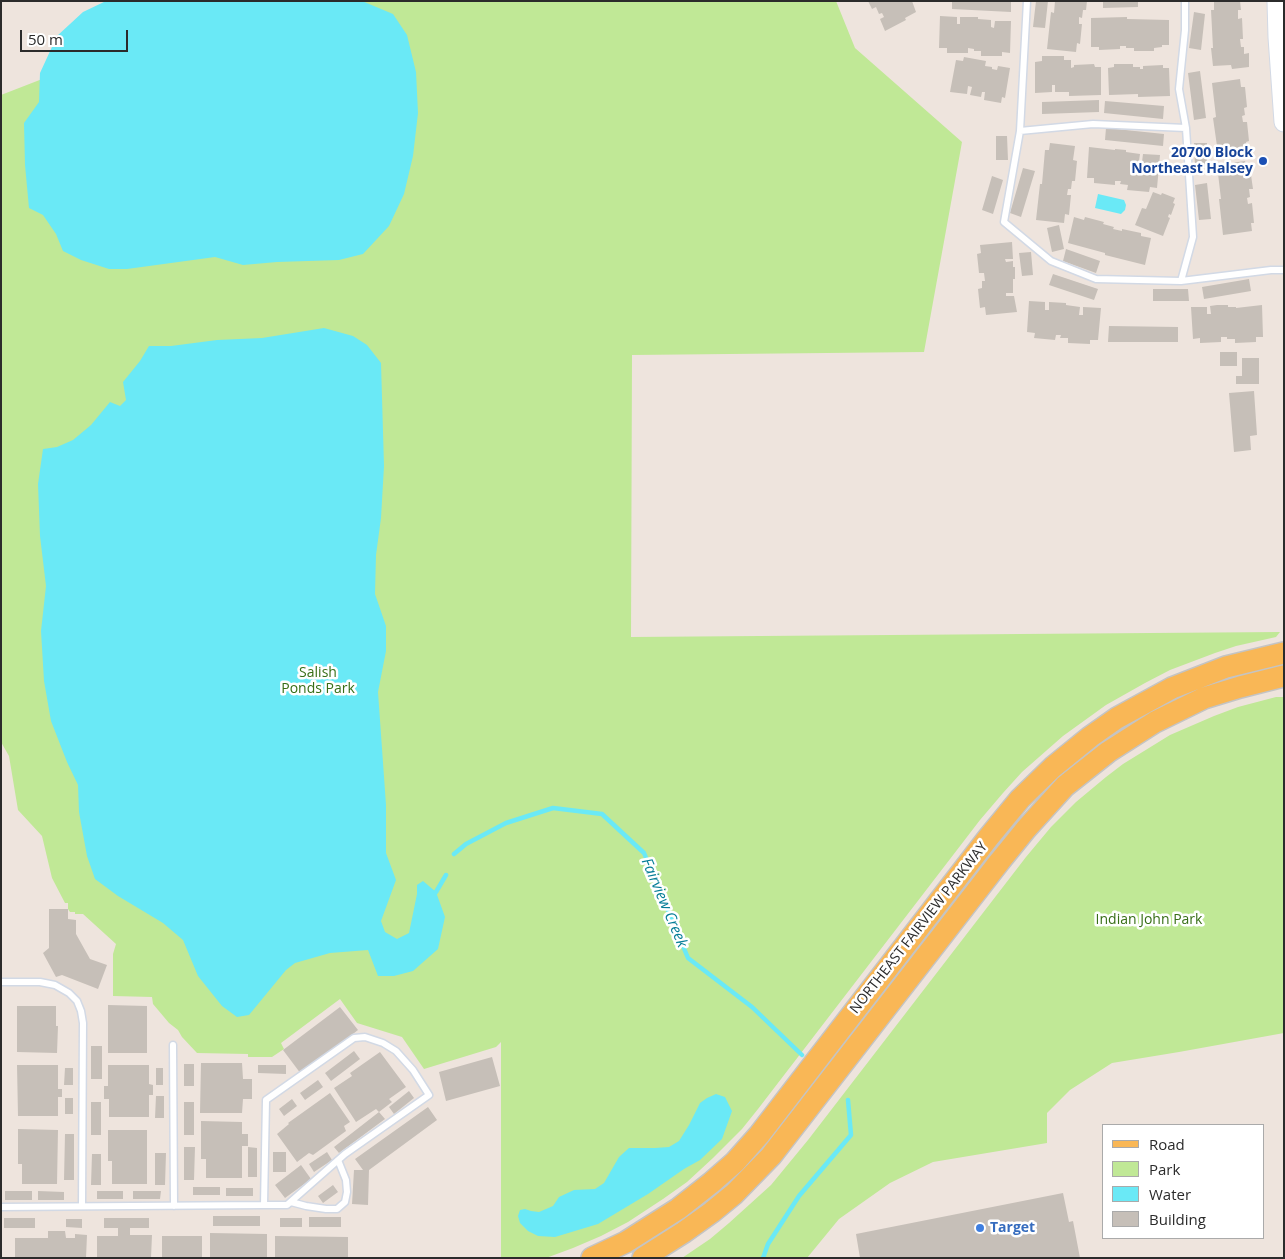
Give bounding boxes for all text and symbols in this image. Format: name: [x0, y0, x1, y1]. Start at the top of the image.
scale bar: [22, 20, 130, 52]
text: 50 m: [28, 29, 63, 49]
place label: 20700 Block Northeast Halsey: [1131, 145, 1253, 178]
marker: 20700 Block Northeast Halsey: [1257, 155, 1269, 167]
park label: Salish Ponds Park: [281, 665, 355, 698]
street label: NORTHEAST FAIRVIEW PARKWAY: [847, 839, 991, 1017]
water label: Fairview Creek: [637, 856, 691, 950]
park label: Indian John Park: [1096, 912, 1202, 928]
legend: [1102, 1124, 1265, 1239]
text: Road: [1149, 1134, 1185, 1154]
text: Park: [1149, 1159, 1180, 1179]
text: Water: [1149, 1184, 1191, 1204]
text: Building: [1149, 1209, 1206, 1229]
place label: Target: [990, 1220, 1035, 1236]
marker: Target: [974, 1222, 986, 1234]

